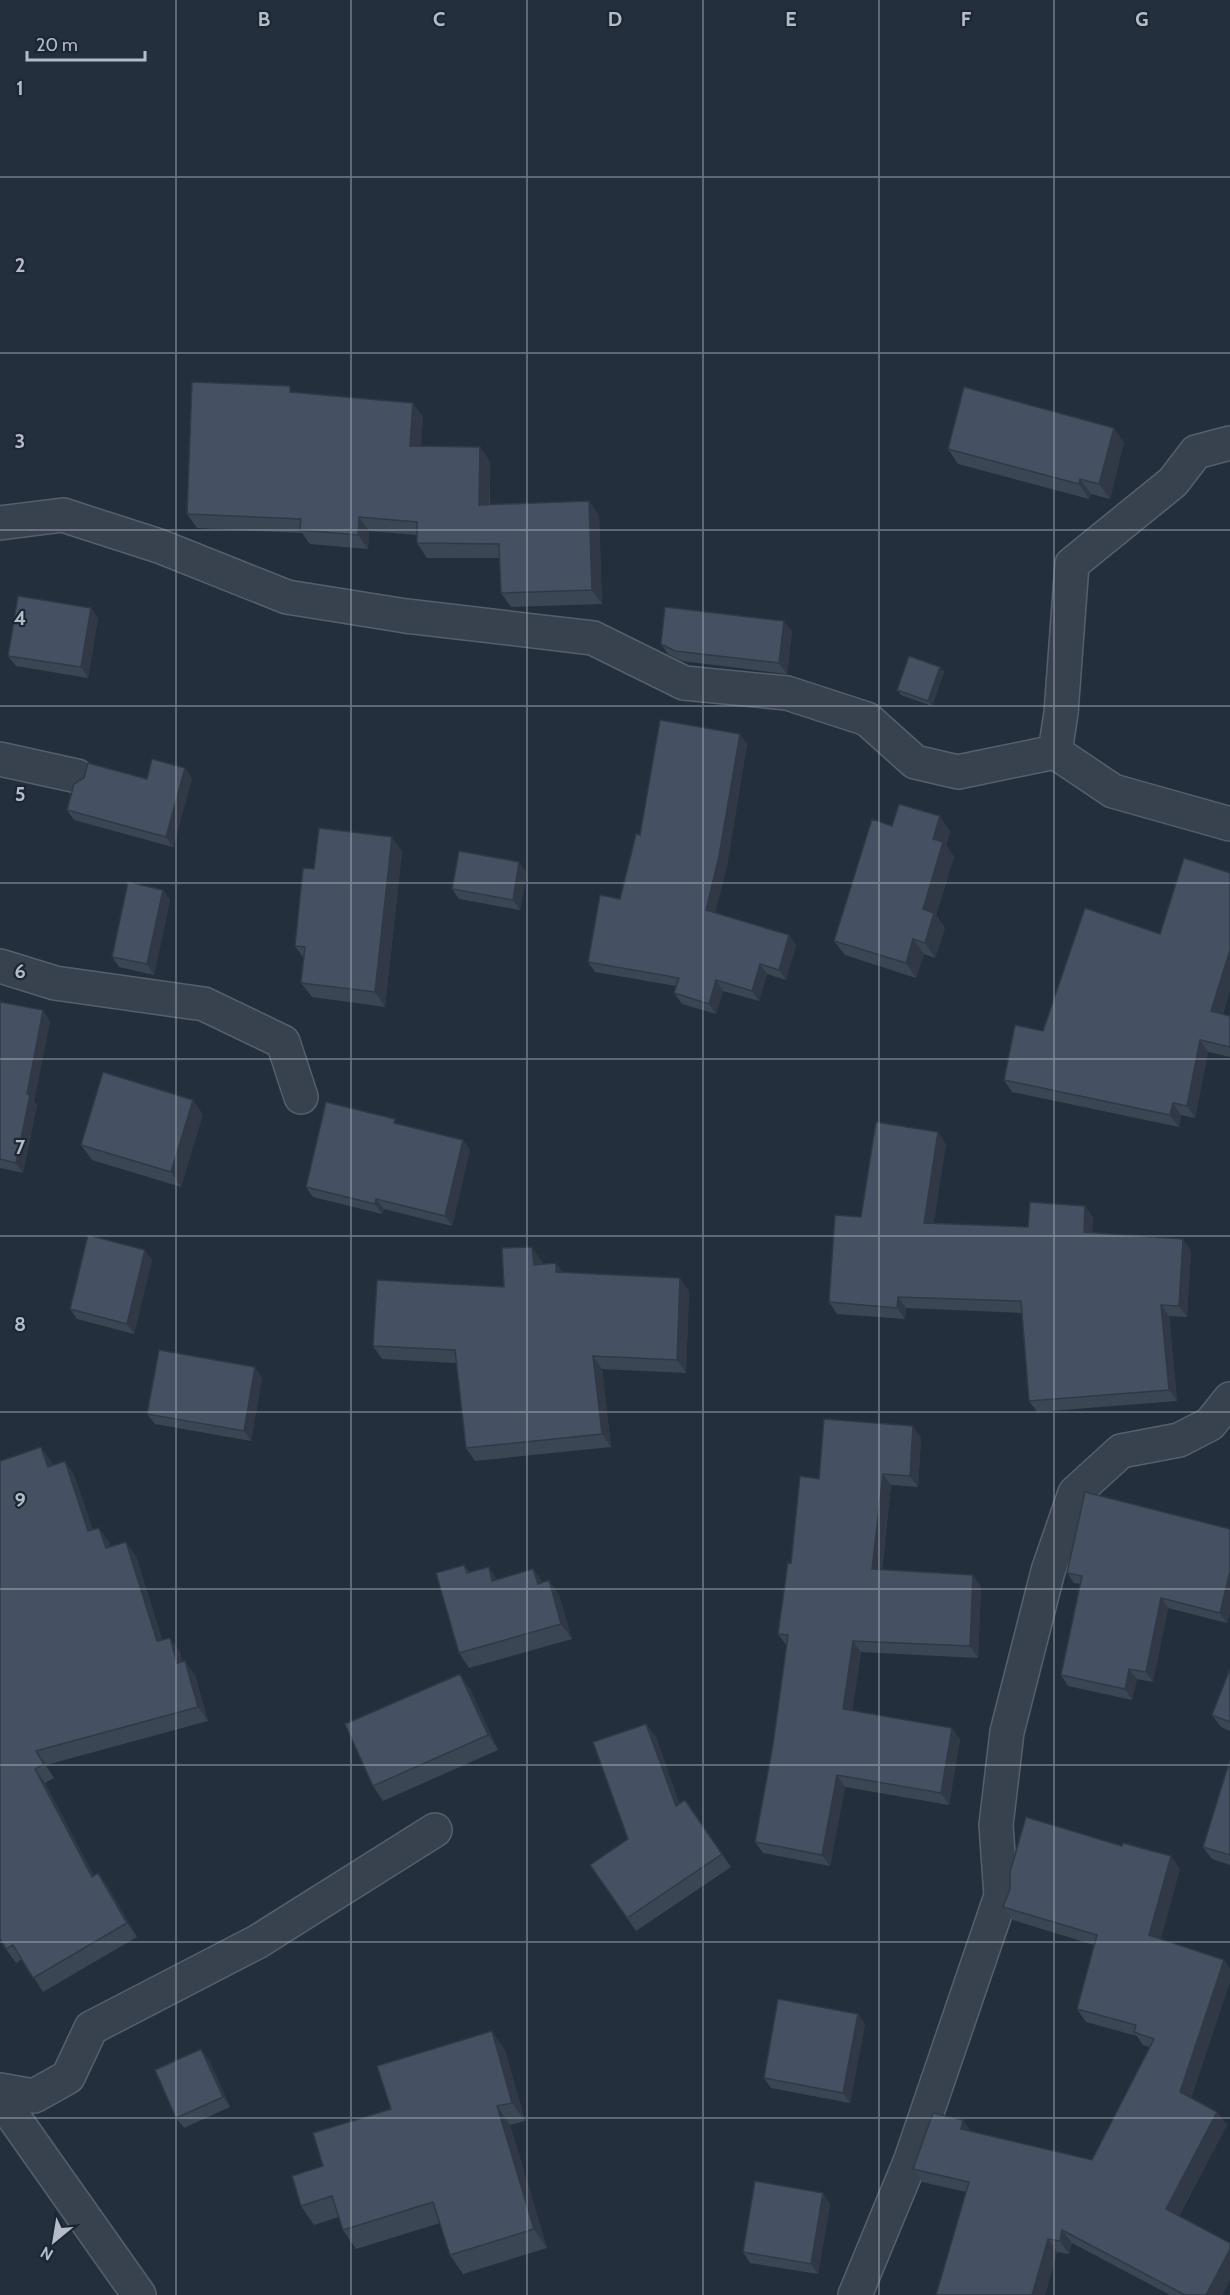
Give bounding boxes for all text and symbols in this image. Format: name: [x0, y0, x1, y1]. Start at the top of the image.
text: B: [258, 7, 270, 31]
text: C: [433, 7, 445, 31]
text: D: [608, 7, 622, 31]
text: E: [785, 7, 797, 31]
text: F: [961, 7, 972, 31]
text: G: [1135, 7, 1149, 31]
scale bar: [27, 24, 146, 62]
text: 20 m: [36, 34, 78, 56]
text: 1: [16, 76, 24, 100]
text: 2: [15, 253, 25, 277]
text: 3: [15, 429, 25, 453]
text: 4: [14, 606, 26, 630]
text: 5: [15, 782, 25, 806]
text: 6: [14, 959, 26, 983]
text: 7: [15, 1135, 26, 1159]
text: 8: [14, 1312, 26, 1336]
text: 9: [14, 1488, 26, 1512]
north arrow: [24, 2211, 84, 2271]
text: N: [37, 2243, 56, 2265]

